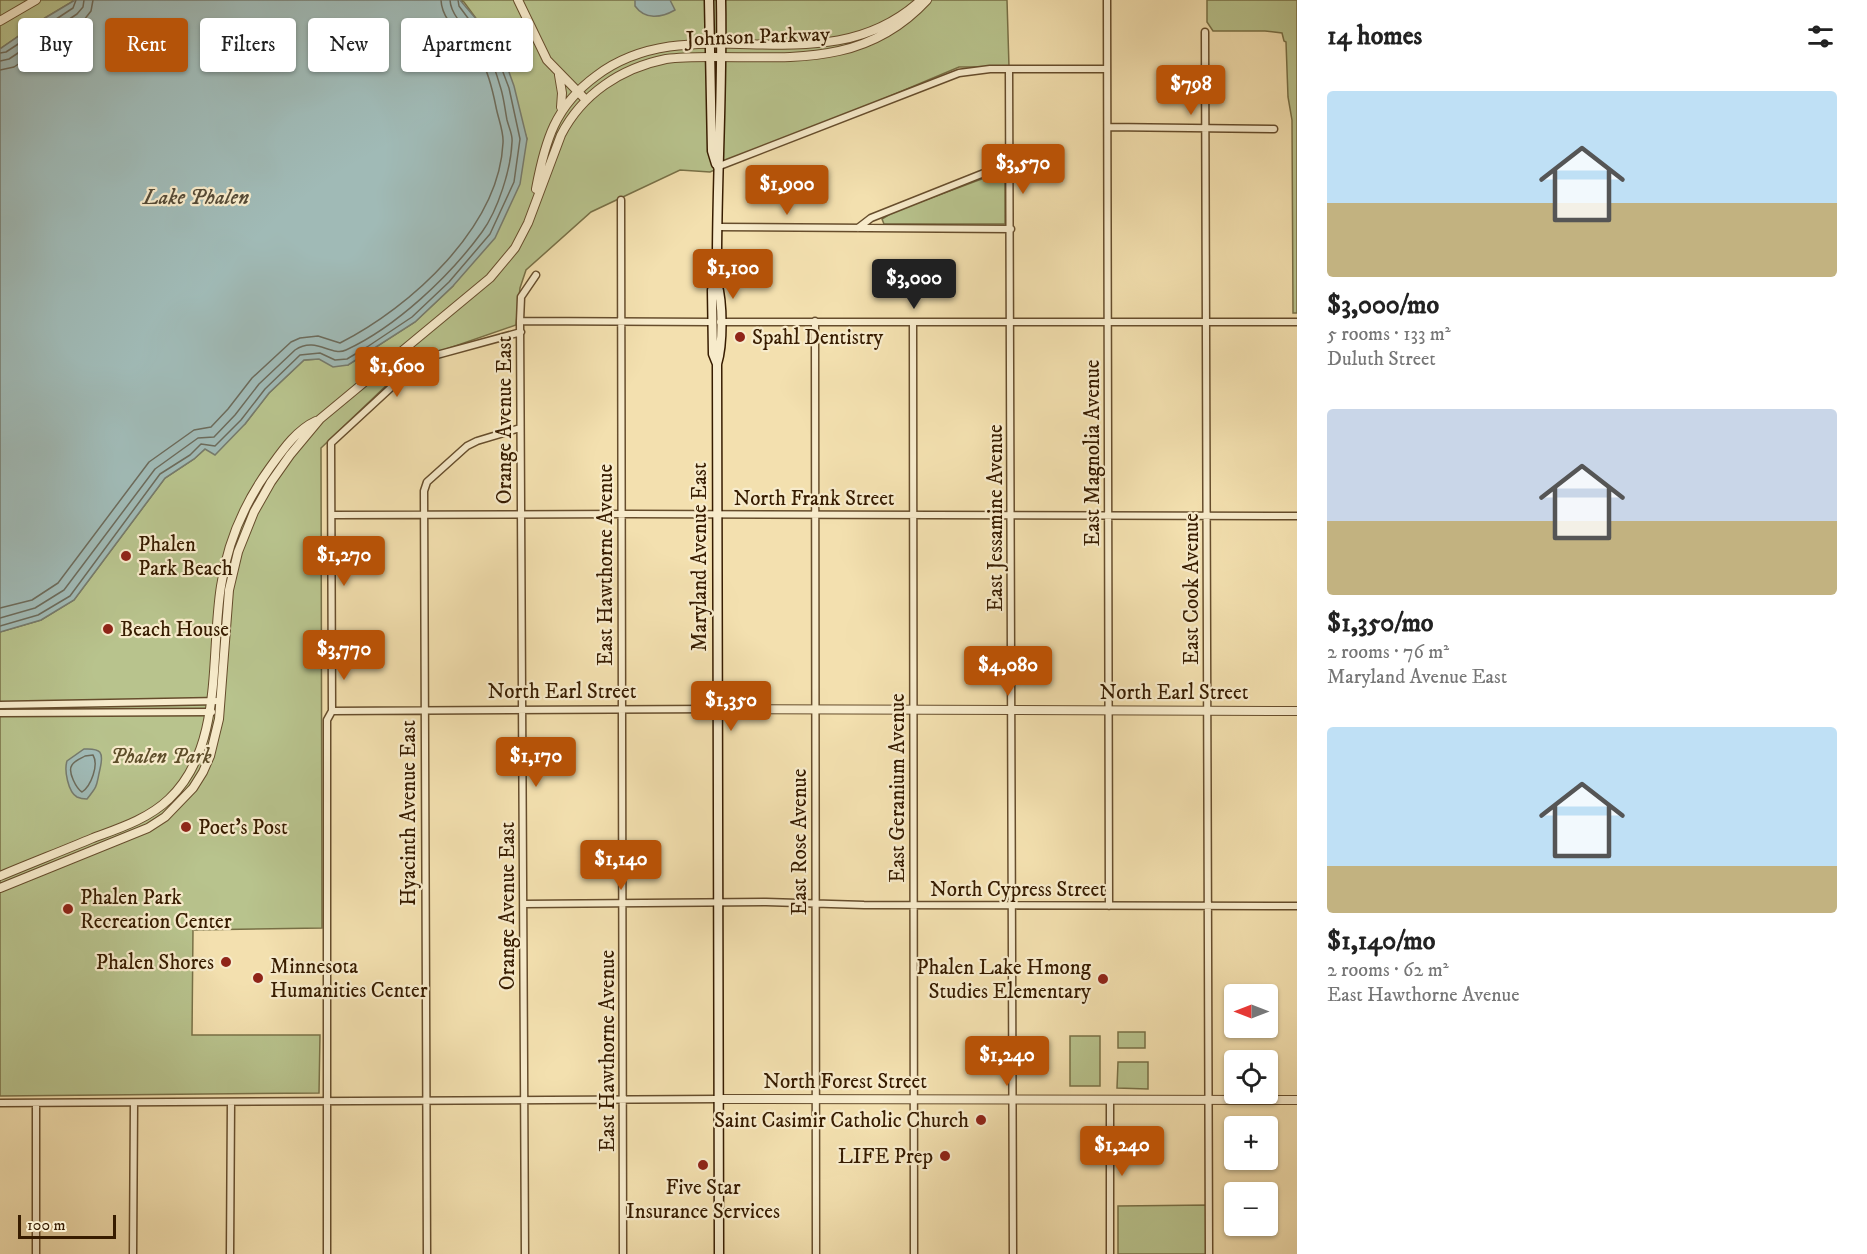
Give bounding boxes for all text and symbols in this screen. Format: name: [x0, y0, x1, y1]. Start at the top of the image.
chip: Buy: [18, 18, 93, 72]
chip: Rent: [105, 18, 188, 72]
chip: Filters: [200, 18, 296, 72]
chip: New: [308, 18, 389, 72]
chip: Apartment: [401, 18, 533, 72]
text: 14 homes: [1327, 20, 1422, 53]
icon: filters: [1804, 20, 1837, 53]
street label: Johnson Parkway: [684, 21, 832, 53]
pin: $798: [1155, 65, 1227, 116]
text: $798: [1170, 72, 1212, 97]
icon: home: [1528, 130, 1636, 238]
pin: $3,570: [974, 144, 1072, 195]
text: $3,570: [996, 151, 1050, 176]
pin: $1,900: [738, 165, 836, 216]
text: $1,900: [759, 172, 815, 197]
water label: Lake Phalen: [141, 184, 249, 211]
pin: $1,100: [684, 249, 782, 300]
text: $1,100: [707, 256, 759, 281]
pin: $3,000: [865, 259, 963, 310]
text: $3,000: [886, 266, 942, 291]
text: $3,000/mo: [1327, 289, 1439, 322]
text: 5 rooms · 133 m²: [1327, 322, 1451, 347]
place label: Spahl Dentistry: [752, 325, 884, 351]
marker: Spahl Dentistry: [733, 330, 747, 344]
street label: Orange Avenue East: [492, 335, 518, 504]
pin: $1,600: [348, 347, 446, 398]
text: Duluth Street: [1327, 347, 1436, 372]
text: $1,600: [369, 354, 425, 379]
street label: East Magnolia Avenue: [1080, 359, 1106, 547]
street label: East Jessamine Avenue: [983, 424, 1009, 612]
icon: home: [1528, 448, 1636, 556]
street label: Maryland Avenue East: [687, 462, 713, 652]
street label: East Hawthorne Avenue: [593, 464, 619, 666]
street label: North Frank Street: [733, 486, 895, 512]
street label: East Cook Avenue: [1179, 513, 1205, 665]
place label: Phalen Park Beach: [138, 532, 233, 582]
pin: $1,270: [295, 536, 393, 587]
text: $1,270: [317, 543, 371, 568]
marker: Phalen Park Beach: [119, 549, 133, 563]
text: $1,350/mo: [1327, 607, 1434, 640]
place label: Beach House: [120, 617, 229, 643]
marker: Beach House: [101, 622, 115, 636]
pin: $3,770: [295, 630, 393, 681]
text: $3,770: [317, 637, 371, 662]
text: 2 rooms · 76 m²: [1327, 640, 1449, 665]
pin: $4,080: [959, 646, 1057, 697]
text: $4,080: [978, 653, 1038, 678]
text: Maryland Avenue East: [1327, 665, 1507, 690]
street label: North Earl Street: [488, 679, 637, 705]
street label: North Earl Street: [1100, 680, 1249, 706]
pin: $1,350: [682, 681, 780, 732]
text: $1,350: [705, 688, 757, 713]
street label: East Geranium Avenue: [885, 693, 911, 883]
street label: Hyacinth Avenue East: [396, 720, 422, 906]
pin: $1,170: [487, 737, 585, 788]
park label: Phalen Park: [110, 744, 212, 770]
text: $1,170: [510, 744, 562, 769]
icon: home: [1528, 766, 1636, 874]
street label: East Rose Avenue: [787, 768, 813, 915]
place label: Poet's Post: [198, 815, 288, 841]
marker: Poet's Post: [179, 820, 193, 834]
street label: Orange Avenue East: [495, 821, 521, 990]
pin: $1,140: [572, 840, 670, 891]
text: $1,140: [594, 847, 648, 872]
street label: North Cypress Street: [930, 877, 1106, 903]
place label: Phalen Park Recreation Center: [80, 885, 232, 935]
marker: Phalen Park Recreation Center: [61, 902, 75, 916]
text: $1,140/mo: [1327, 925, 1435, 958]
place label: Phalen Shores: [96, 950, 214, 976]
street label: East Hawthorne Avenue: [595, 950, 621, 1152]
place label: Minnesota Humanities Center: [270, 954, 428, 1004]
marker: Phalen Shores: [219, 955, 233, 969]
place label: Phalen Lake Hmong Studies Elementary: [916, 955, 1092, 1005]
text: 2 rooms · 62 m²: [1327, 958, 1449, 983]
marker: Minnesota Humanities Center: [251, 971, 265, 985]
marker: Phalen Lake Hmong Studies Elementary: [1096, 972, 1110, 986]
text: East Hawthorne Avenue: [1327, 983, 1520, 1008]
north arrow: [1224, 984, 1278, 1038]
map controls: [1224, 984, 1278, 1236]
pin: $1,240: [958, 1036, 1056, 1087]
text: $1,240: [979, 1043, 1035, 1068]
button: locate: [1224, 1050, 1278, 1104]
street label: North Forest Street: [763, 1069, 927, 1095]
place label: Saint Casimir Catholic Church: [714, 1108, 969, 1134]
marker: Saint Casimir Catholic Church: [974, 1113, 988, 1127]
button: +: [1224, 1116, 1278, 1170]
pin: $1,240: [1073, 1126, 1171, 1177]
text: $1,240: [1094, 1133, 1150, 1158]
place label: LIFE Prep: [838, 1144, 933, 1170]
marker: LIFE Prep: [938, 1149, 952, 1163]
marker: Five Star Insurance Services: [696, 1158, 710, 1172]
place label: Five Star Insurance Services: [626, 1175, 780, 1225]
button: −: [1224, 1182, 1278, 1236]
scale bar: [18, 1212, 116, 1240]
text: 100 m: [27, 1215, 66, 1235]

